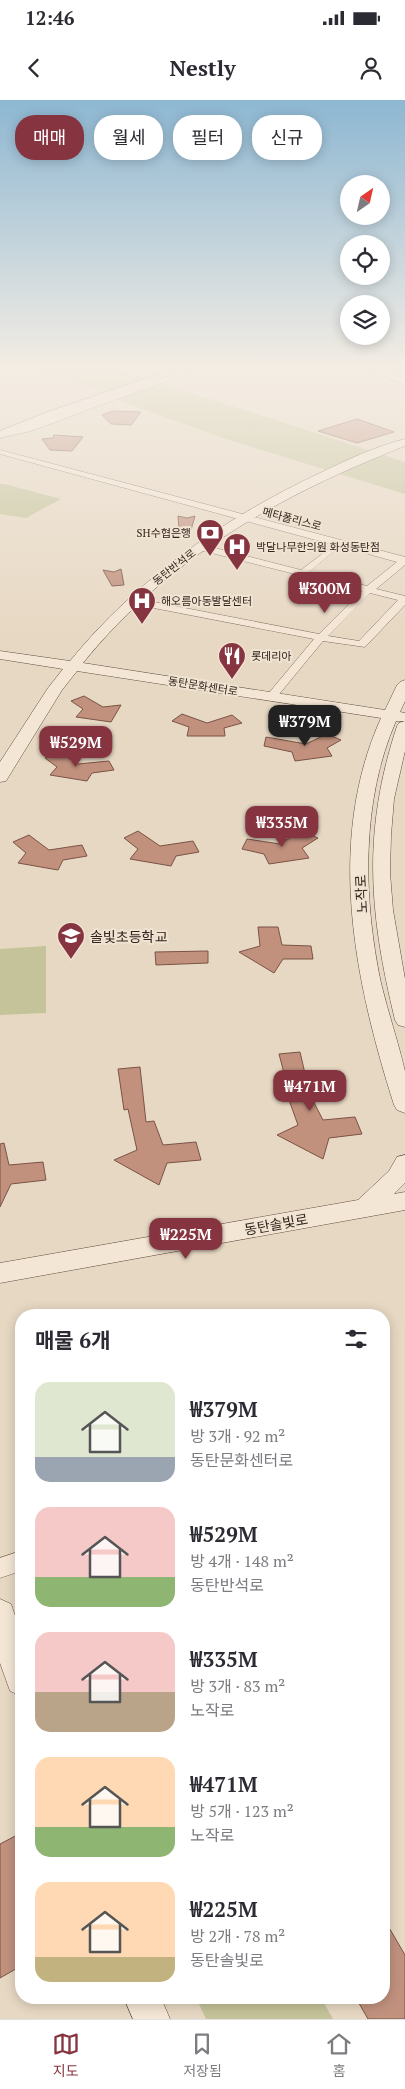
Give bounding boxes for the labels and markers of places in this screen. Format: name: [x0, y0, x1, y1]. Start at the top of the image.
bank icon: SH수협은행: [195, 518, 225, 557]
place label: SH수협은행: [137, 526, 191, 540]
hospital icon: 박달나무한의원 화성동탄점: [222, 532, 252, 571]
place label: 박달나무한의원 화성동탄점: [256, 540, 380, 554]
pin: ₩300M: [290, 572, 360, 614]
hospital icon: 해오름아동발달센터: [127, 586, 157, 625]
place label: 해오름아동발달센터: [161, 594, 252, 608]
restaurant icon: 롯데리아: [217, 641, 247, 680]
place label: 롯데리아: [251, 649, 291, 663]
pin: ₩379M: [270, 704, 340, 747]
pin: ₩529M: [41, 726, 111, 768]
pin: ₩335M: [247, 806, 317, 848]
school or university icon: 솔빛초등학교: [56, 921, 86, 960]
place label: 솔빛초등학교: [90, 927, 167, 946]
pin: ₩471M: [275, 1070, 345, 1112]
pin: ₩225M: [151, 1218, 221, 1260]

